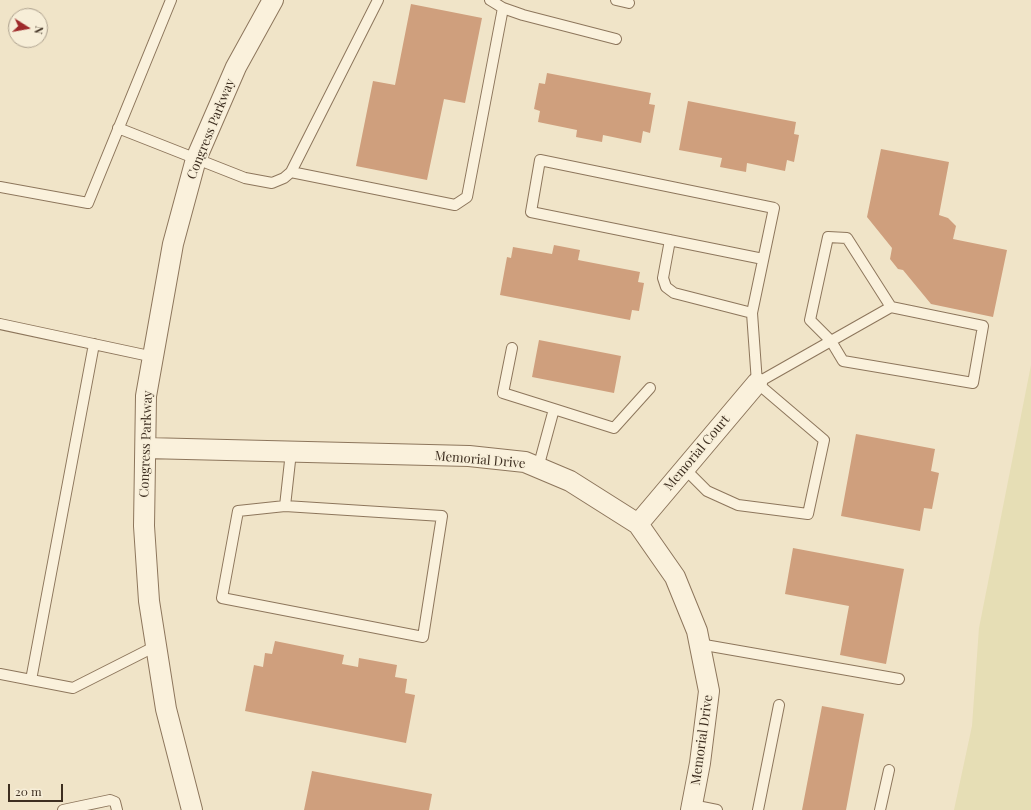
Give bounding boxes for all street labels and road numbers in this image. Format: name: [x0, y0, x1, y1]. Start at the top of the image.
street label: Congress Parkway: [184, 76, 238, 182]
street label: Congress Parkway: [136, 390, 156, 498]
street label: Memorial Court: [661, 412, 733, 494]
street label: Memorial Drive: [434, 448, 526, 472]
street label: Memorial Drive: [688, 694, 716, 786]

